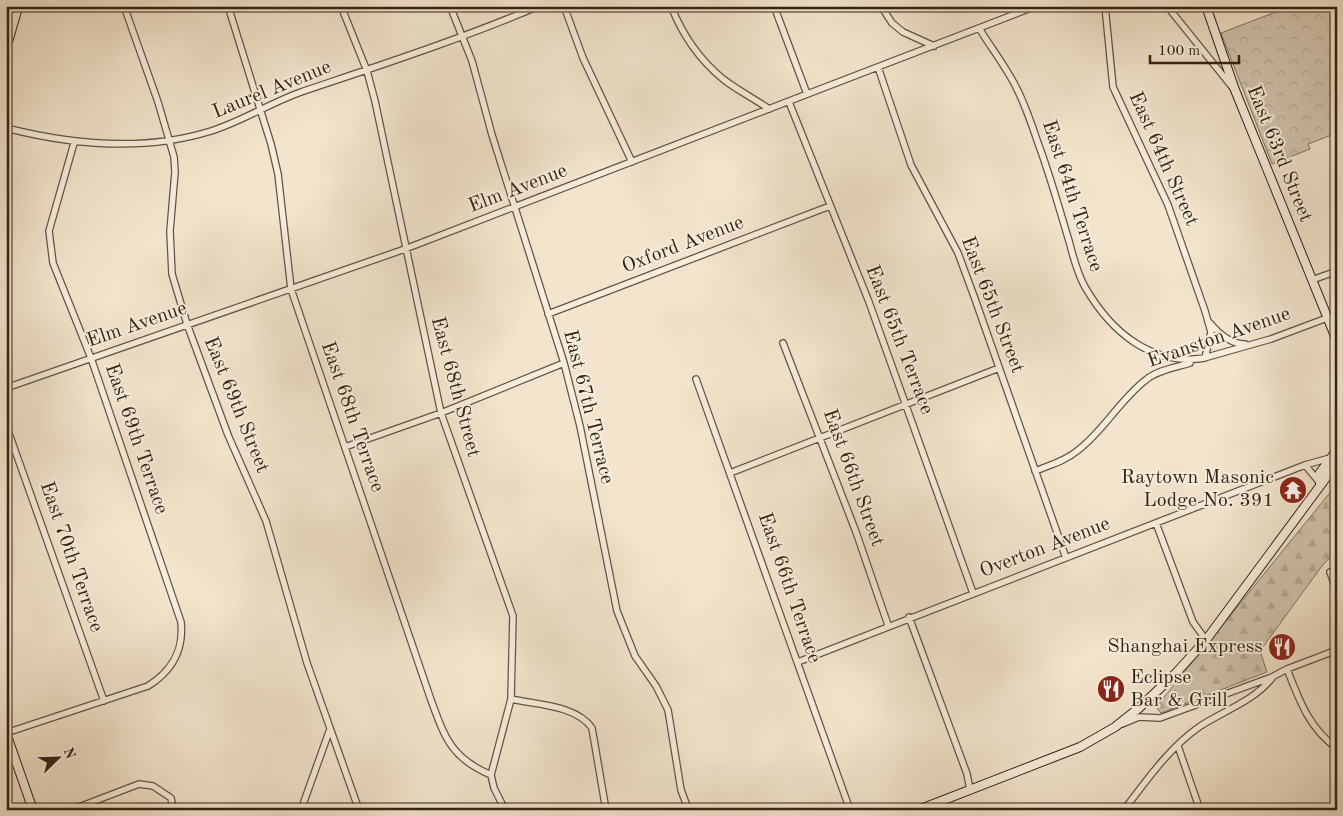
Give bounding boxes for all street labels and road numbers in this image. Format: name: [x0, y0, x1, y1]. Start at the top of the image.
street label: Laurel Avenue: [210, 57, 334, 123]
street label: East 63rd Street: [1242, 83, 1316, 225]
street label: East 64th Street: [1124, 89, 1202, 229]
street label: East 64th Terrace: [1038, 118, 1106, 274]
street label: Elm Avenue: [466, 161, 570, 217]
street label: Oxford Avenue: [619, 213, 747, 277]
street label: East 65th Street: [957, 234, 1027, 376]
street label: East 65th Terrace: [861, 263, 937, 417]
street label: Elm Avenue: [84, 299, 190, 351]
street label: Evanston Avenue: [1145, 304, 1293, 372]
street label: East 68th Street: [427, 315, 483, 459]
street label: East 67th Terrace: [559, 328, 617, 486]
street label: East 69th Street: [200, 334, 272, 476]
street label: East 68th Terrace: [317, 339, 387, 495]
street label: East 69th Terrace: [101, 361, 171, 517]
street label: East 66th Street: [819, 407, 887, 549]
street label: East 70th Terrace: [36, 479, 106, 635]
street label: East 66th Terrace: [754, 510, 824, 666]
street label: Overton Avenue: [977, 514, 1113, 582]

